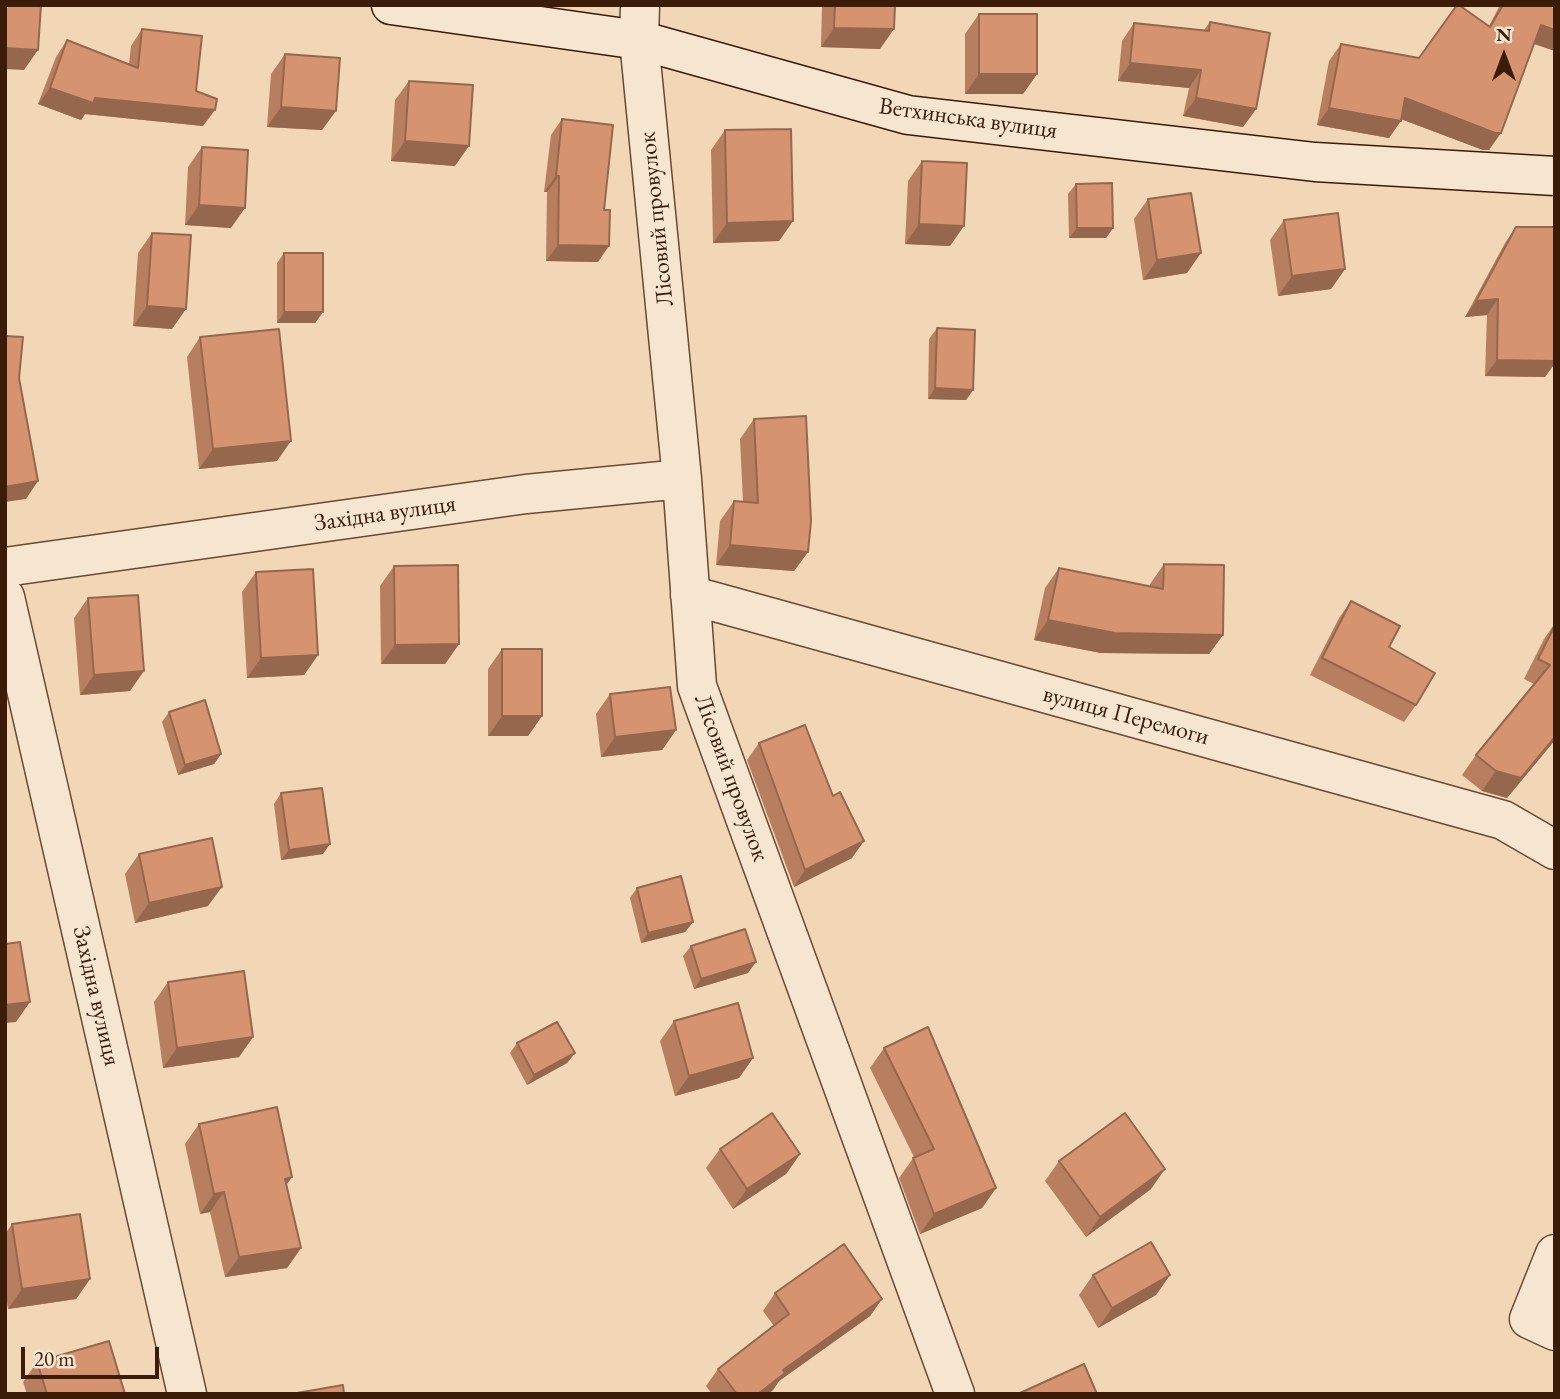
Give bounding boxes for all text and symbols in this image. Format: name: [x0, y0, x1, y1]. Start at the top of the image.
north arrow: [1469, 21, 1539, 91]
text: N: [1496, 22, 1512, 47]
street label: Ветхинська вулиця: [877, 92, 1059, 146]
street label: Лісовий провулок: [634, 130, 680, 308]
street label: Західна вулиця: [312, 490, 458, 538]
street label: вулиця Перемоги: [1040, 680, 1212, 752]
street label: Лісовий провулок: [687, 691, 775, 865]
street label: Західна вулиця: [66, 923, 126, 1069]
scale bar: [24, 1332, 163, 1376]
text: 20 m: [34, 1345, 75, 1372]

